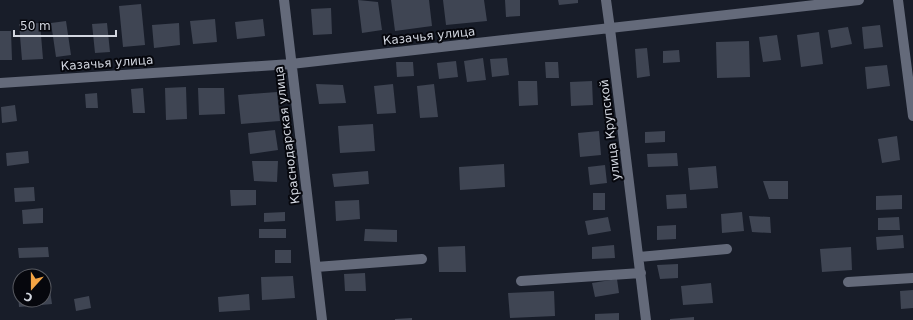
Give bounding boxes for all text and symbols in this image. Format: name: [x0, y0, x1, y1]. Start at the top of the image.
scale bar: [14, 12, 116, 38]
text: 50 m: [20, 19, 51, 33]
street label: Казачья улица: [382, 24, 476, 48]
street label: Казачья улица: [60, 53, 154, 73]
street label: Краснодарская улица: [272, 65, 302, 205]
street label: улица Крупской: [597, 79, 623, 181]
north arrow: [12, 268, 52, 308]
text: С: [22, 289, 35, 304]

